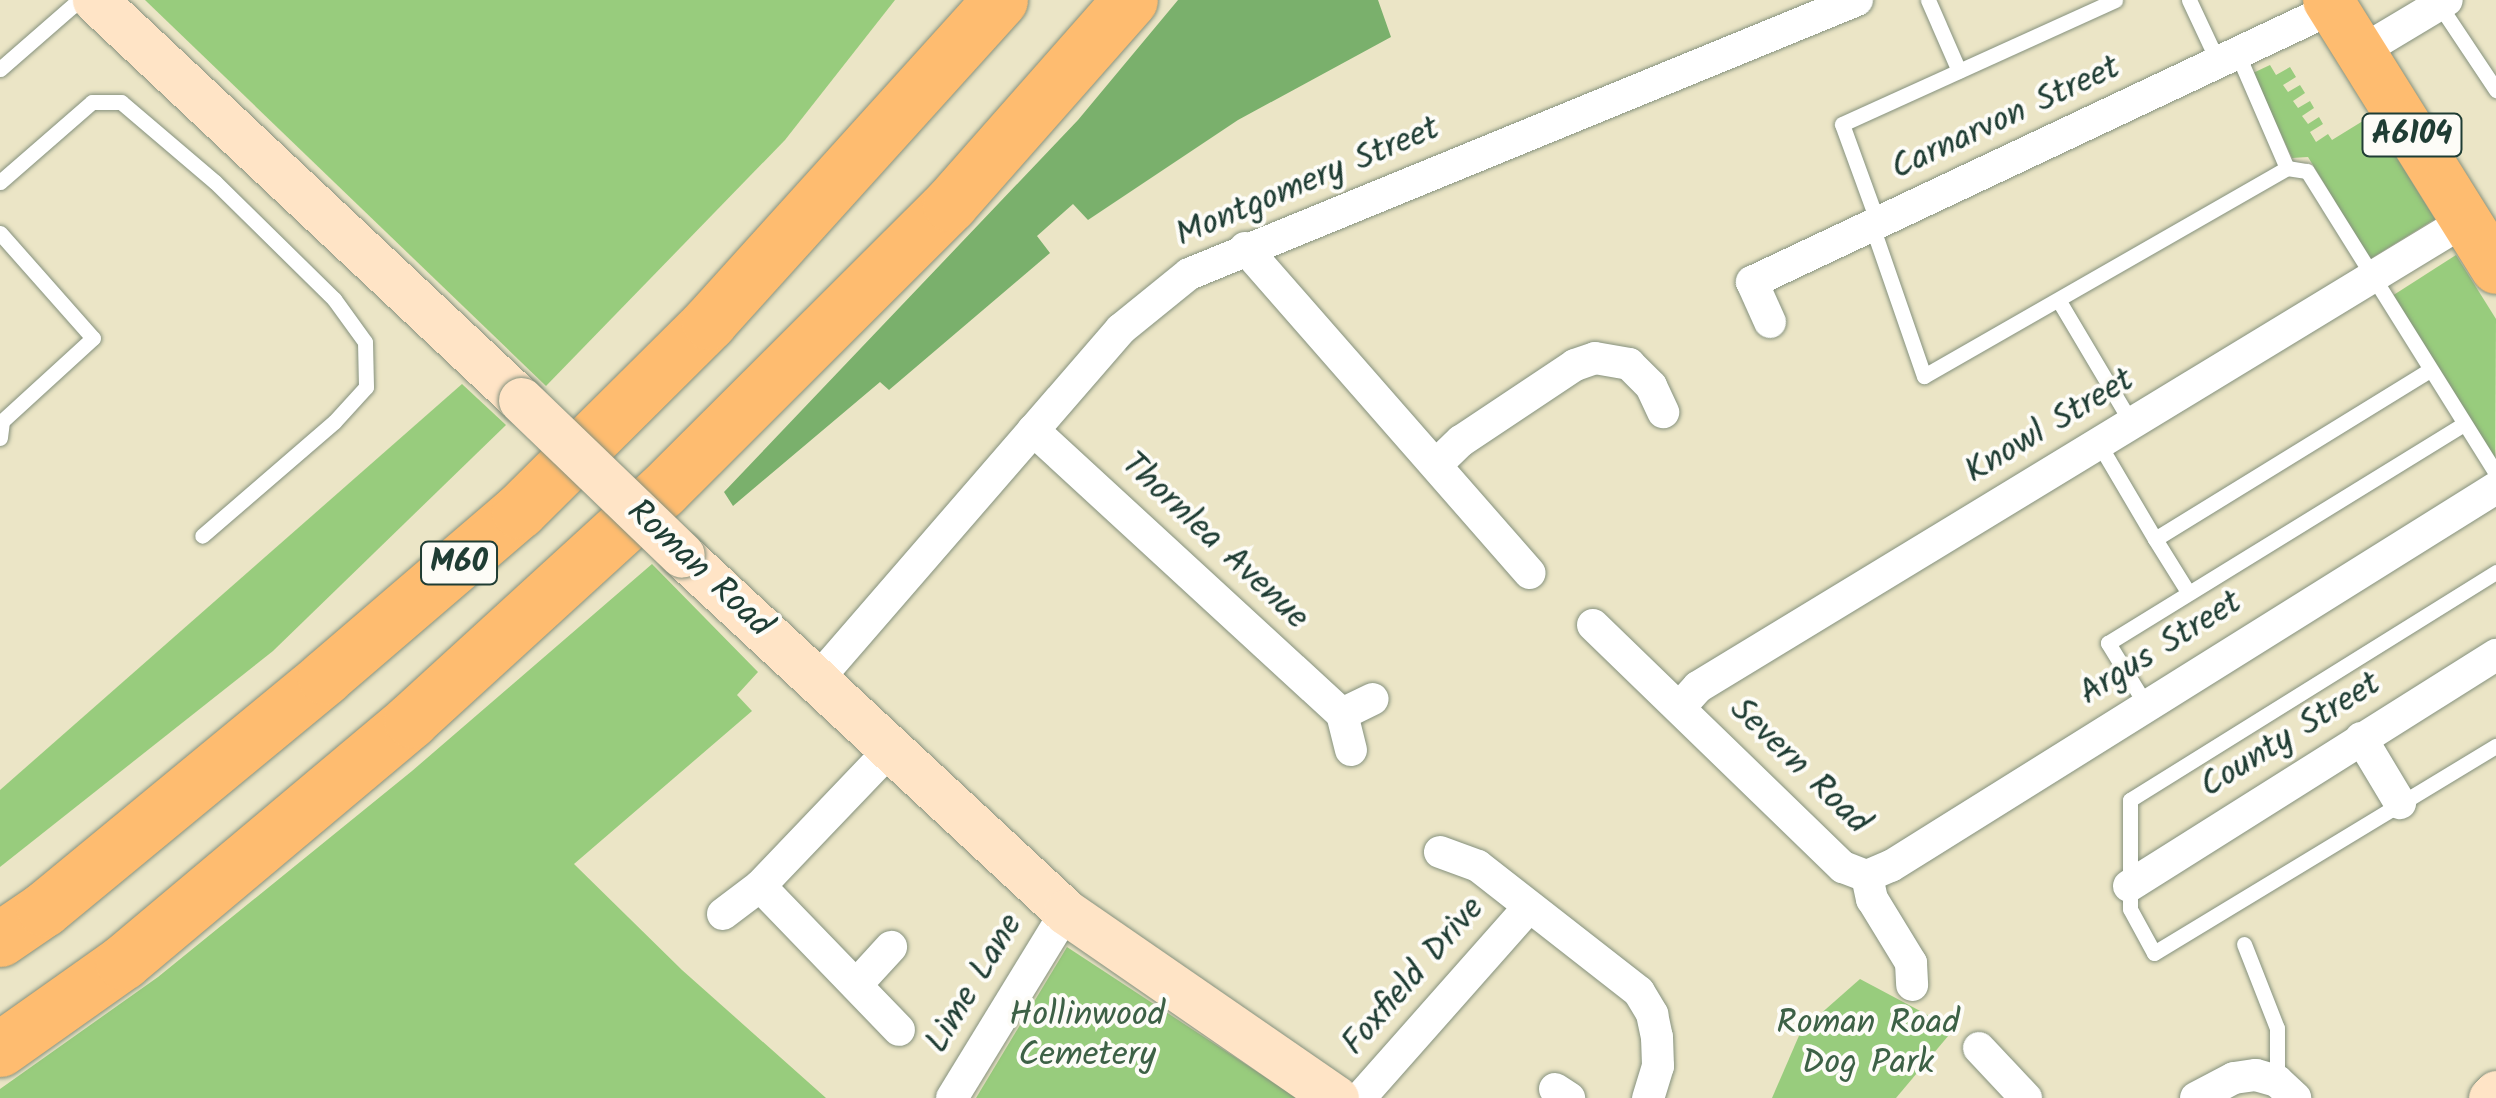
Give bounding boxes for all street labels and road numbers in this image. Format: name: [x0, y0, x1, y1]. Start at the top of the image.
street label: Carnarvon Street: [1885, 48, 2127, 190]
street label: Montgomery Street: [1170, 108, 1446, 258]
road number: A6104: [2360, 108, 2464, 162]
street label: Knowl Street: [1958, 360, 2142, 494]
street label: Thornlea Avenue: [1111, 444, 1317, 640]
street label: Roman Road: [618, 491, 780, 647]
road number: M60: [419, 536, 499, 590]
street label: Argus Street: [2072, 582, 2250, 716]
street label: County Street: [2193, 664, 2389, 808]
street label: Severn Road: [1720, 690, 1878, 844]
street label: Foxfield Drive: [1334, 889, 1494, 1065]
street label: Lime Lane: [917, 907, 1033, 1061]

